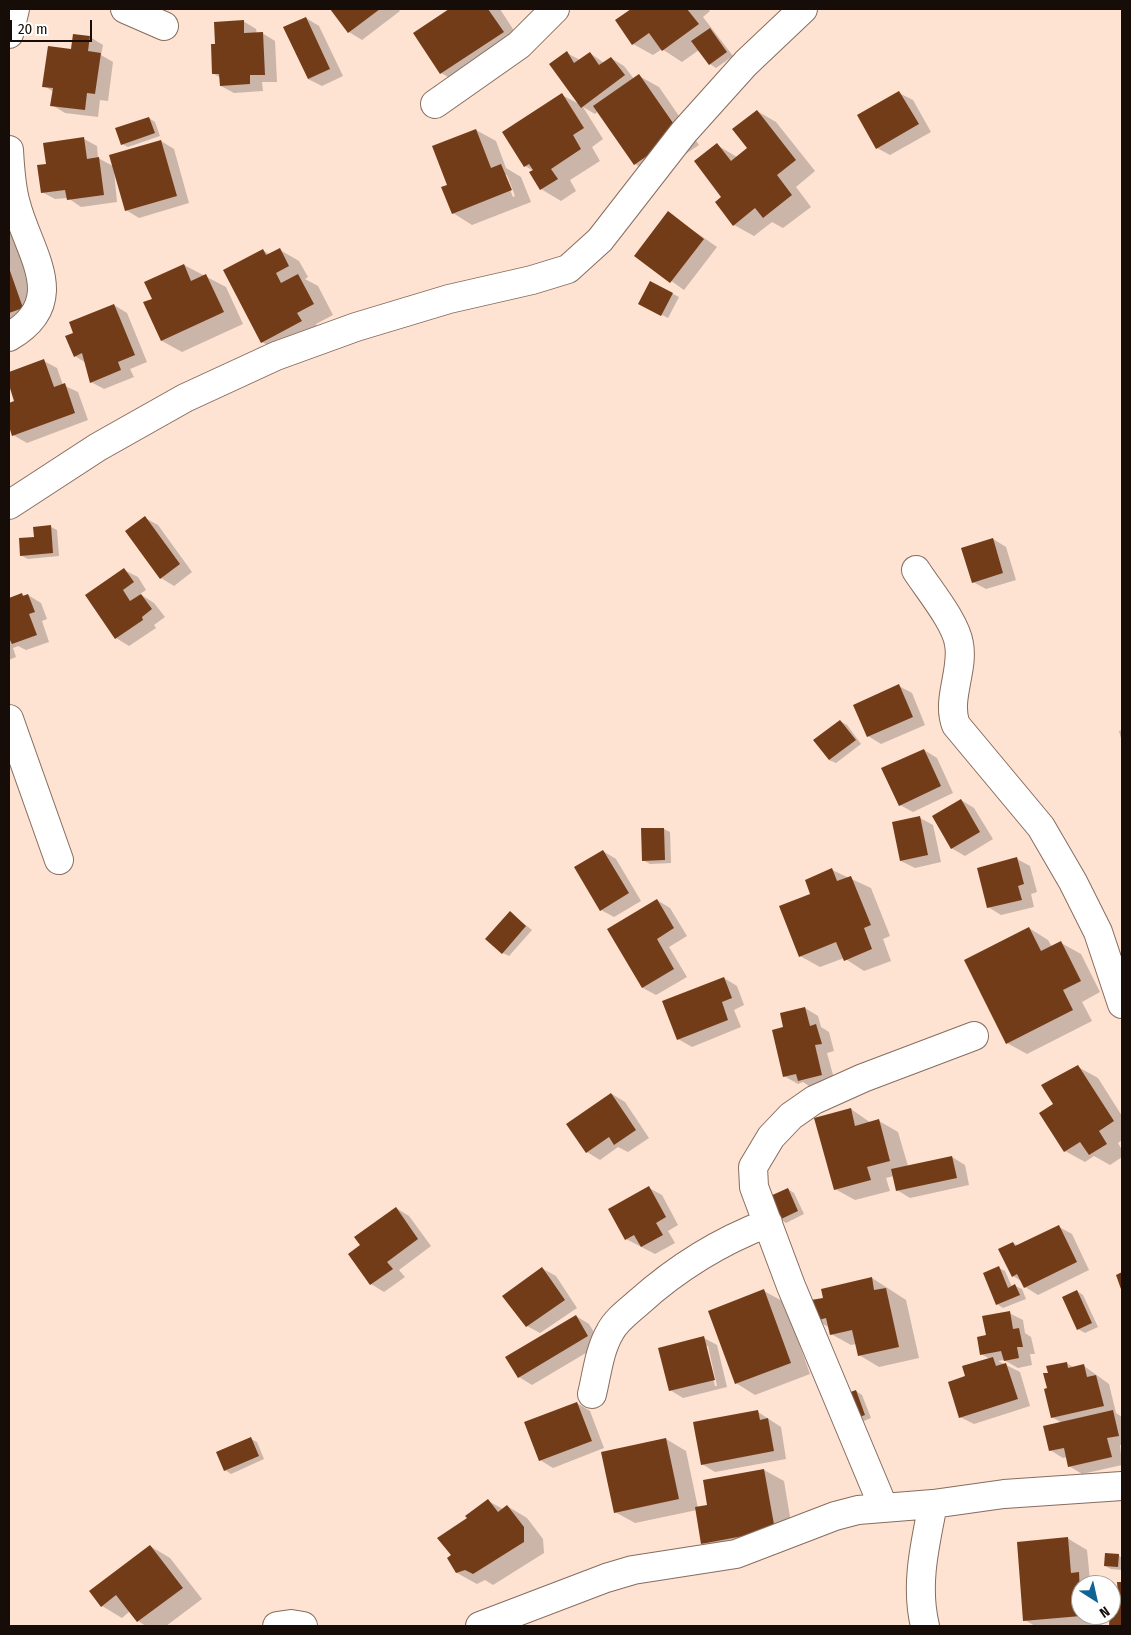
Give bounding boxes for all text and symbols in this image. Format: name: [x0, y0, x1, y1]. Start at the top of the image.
scale bar: [12, 10, 95, 42]
text: 20 m: [18, 20, 48, 38]
north arrow: [1071, 1575, 1121, 1625]
text: N: [1096, 1603, 1113, 1621]

